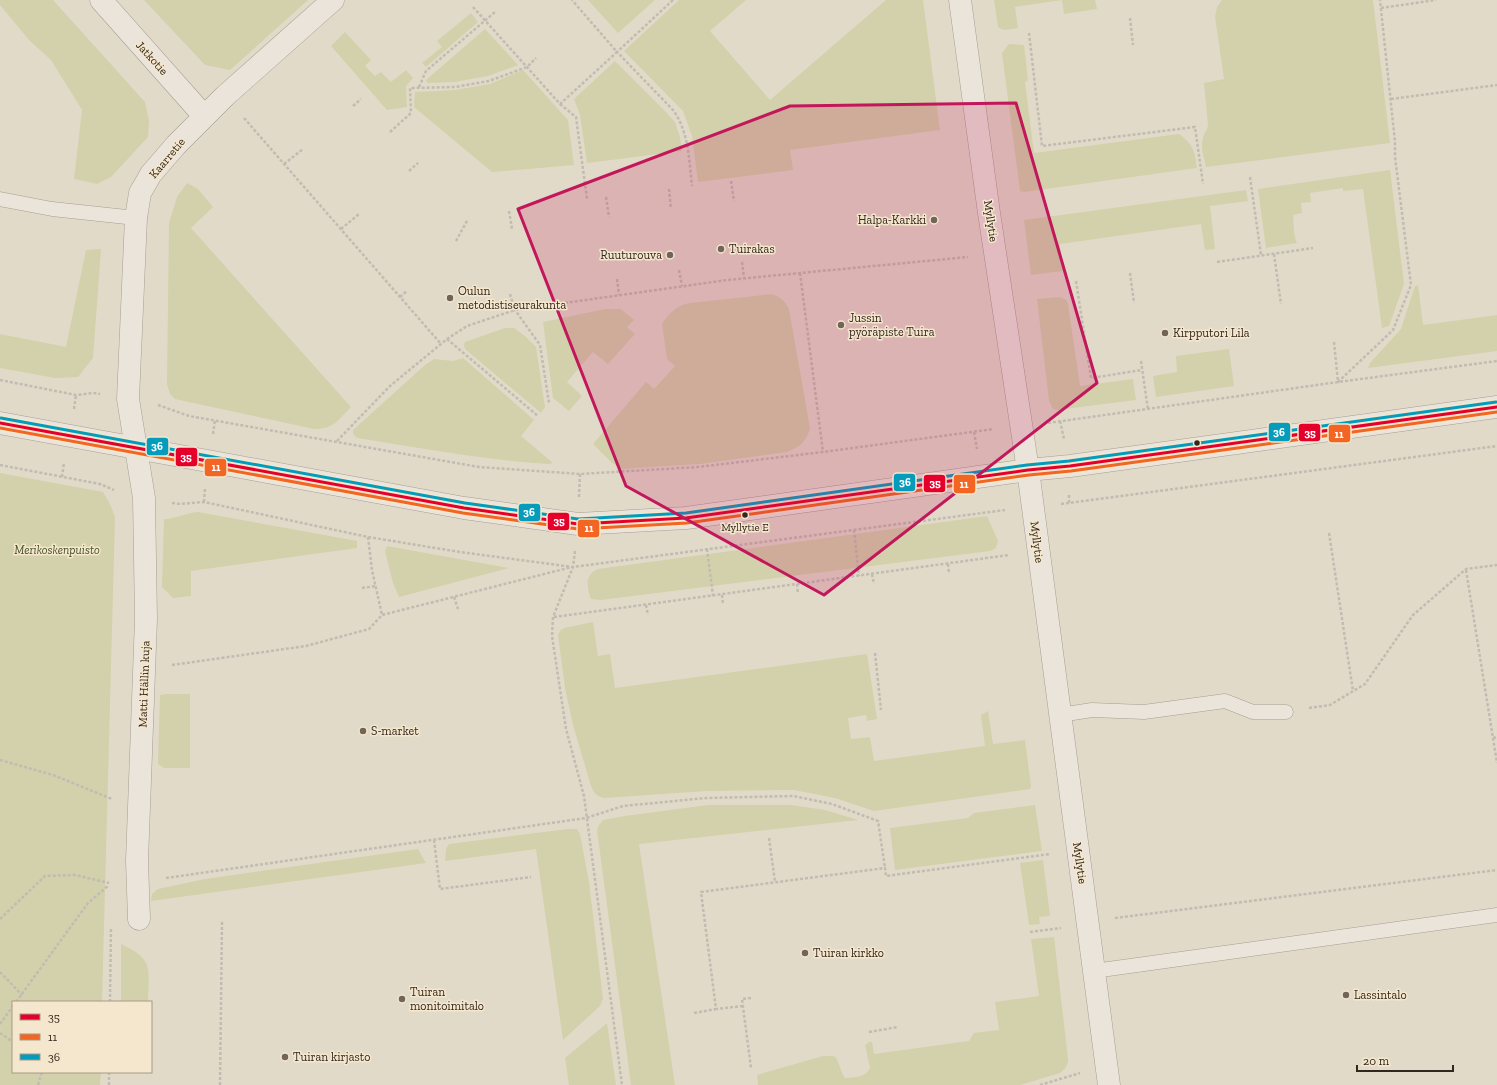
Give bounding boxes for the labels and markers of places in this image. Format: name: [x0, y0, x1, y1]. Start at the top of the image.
place label: Halpa-Karkki: [858, 213, 927, 227]
marker: Halpa-Karkki: [929, 215, 939, 225]
place label: Tuirakas: [729, 242, 775, 256]
marker: Tuirakas: [716, 244, 726, 254]
place label: Ruuturouva: [600, 248, 662, 262]
marker: Ruuturouva: [665, 250, 675, 260]
place label: Oulun metodistiseurakunta: [458, 284, 566, 312]
marker: Oulun metodistiseurakunta: [445, 293, 455, 303]
place label: Jussin pyöräpiste Tuira: [849, 311, 935, 339]
marker: Jussin pyöräpiste Tuira: [836, 320, 846, 330]
place label: Kirpputori Lila: [1173, 326, 1250, 340]
marker: Kirpputori Lila: [1160, 328, 1170, 338]
unlabelled marker: [1192, 438, 1202, 448]
marker: Myllytie E: [740, 510, 750, 520]
place label: Myllytie E: [721, 521, 769, 534]
place label: S-market: [371, 724, 419, 738]
marker: S-market: [358, 726, 368, 736]
place label: Tuiran kirkko: [813, 946, 884, 960]
marker: Tuiran kirkko: [800, 948, 810, 958]
place label: Tuiran monitoimitalo: [410, 985, 484, 1013]
place label: Lassintalo: [1354, 988, 1407, 1002]
marker: Lassintalo: [1341, 990, 1351, 1000]
marker: Tuiran monitoimitalo: [397, 994, 407, 1004]
place label: Tuiran kirjasto: [293, 1050, 370, 1065]
marker: Tuiran kirjasto: [280, 1052, 290, 1062]

